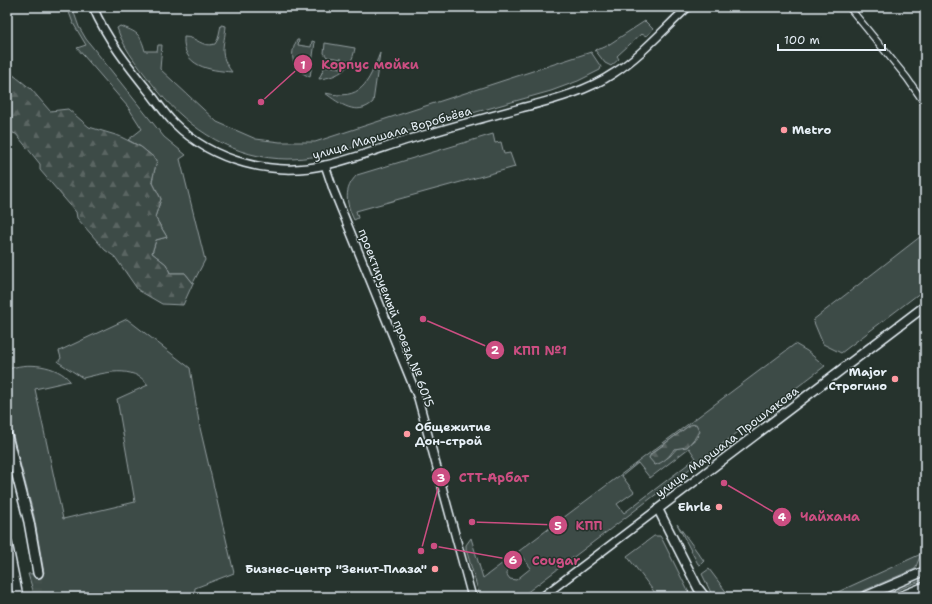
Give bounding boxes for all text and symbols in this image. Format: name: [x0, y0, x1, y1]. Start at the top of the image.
scale bar: [778, 26, 885, 52]
text: 100 m: [784, 32, 820, 48]
callout: Корпус мойки: [293, 52, 426, 77]
text: Корпус мойки: [321, 56, 419, 73]
text: 1: [300, 57, 306, 73]
street label: улица Маршала Воробьёва: [311, 102, 474, 163]
place label: Metro: [792, 122, 831, 138]
marker: Metro: [779, 125, 789, 135]
street label: проектируемый проезд № 6015: [354, 226, 438, 410]
callout: КПП №1: [485, 337, 574, 362]
text: 2: [491, 342, 500, 358]
text: КПП №1: [513, 342, 567, 359]
place label: Major Строгино: [828, 364, 888, 394]
marker: Major Строгино: [890, 374, 900, 384]
street label: улица Маршала Прошлякова: [652, 382, 802, 501]
place label: Общежитие Дон-строй: [415, 419, 491, 449]
marker: Общежитие Дон-строй: [402, 429, 412, 439]
callout: СТТ-Арбат: [431, 465, 538, 490]
text: СТТ-Арбат: [459, 469, 530, 486]
text: 3: [437, 470, 445, 486]
place label: Ehrle: [678, 499, 711, 515]
marker: Ehrle: [714, 502, 724, 512]
callout: Чайхана: [772, 504, 868, 529]
text: Чайхана: [800, 508, 860, 525]
text: 4: [778, 509, 787, 525]
callout: КПП: [548, 513, 611, 538]
text: КПП: [576, 517, 602, 534]
text: 5: [554, 518, 562, 534]
callout: Cougar: [503, 548, 588, 573]
text: 6: [509, 552, 517, 568]
text: Cougar: [532, 552, 580, 569]
place label: Бизнес-центр "Зенит-Плаза": [245, 561, 427, 577]
marker: Бизнес-центр "Зенит-Плаза": [430, 564, 440, 574]

